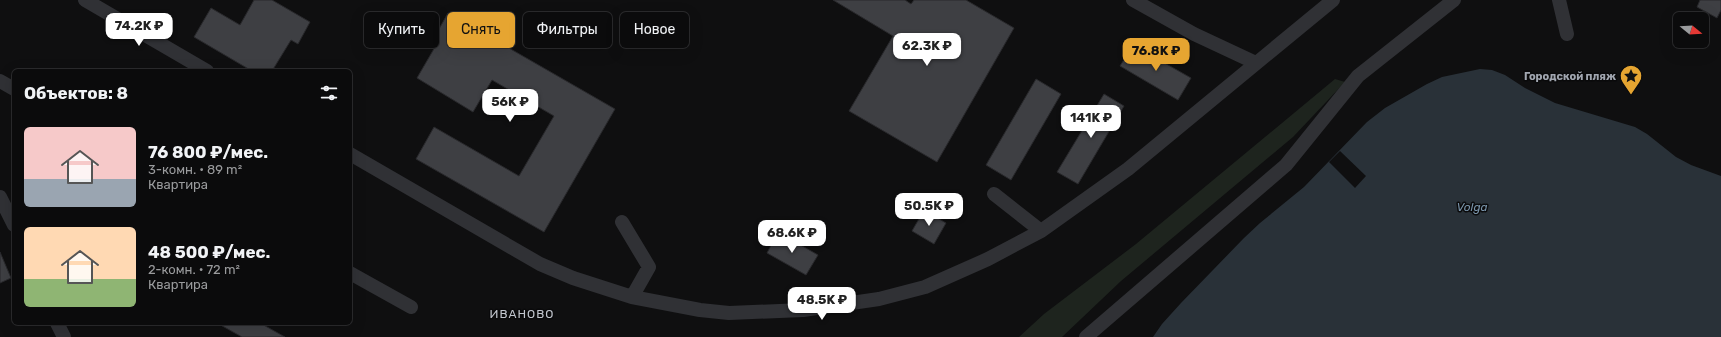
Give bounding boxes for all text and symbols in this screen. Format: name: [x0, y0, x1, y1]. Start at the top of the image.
chip: Купить: [364, 12, 439, 48]
chip: Снять: [447, 12, 515, 48]
chip: Фильтры: [523, 12, 612, 48]
chip: Новое: [620, 12, 689, 48]
north arrow: [1673, 12, 1709, 48]
map controls: [1673, 12, 1709, 48]
pin: 74.2K ₽: [102, 13, 176, 47]
text: 74.2K ₽: [115, 18, 163, 33]
pin: 62.3K ₽: [890, 33, 964, 67]
text: 62.3K ₽: [902, 38, 952, 53]
pin: 76.8K ₽: [1119, 38, 1193, 72]
text: 76.8K ₽: [1132, 43, 1180, 58]
place icon: Городской пляж: [1618, 63, 1644, 96]
place label: Городской пляж: [1524, 70, 1616, 83]
icon: filters: [318, 82, 340, 104]
text: Объектов: 8: [24, 83, 128, 103]
pin: 56K ₽: [482, 89, 538, 123]
text: 56K ₽: [491, 94, 529, 109]
pin: 141K ₽: [1058, 105, 1124, 139]
text: 141K ₽: [1070, 110, 1112, 125]
text: 76 800 ₽/мес.: [148, 142, 268, 162]
icon: home: [56, 143, 104, 191]
text: 3-комн. · 89 m²: [148, 162, 242, 177]
text: Квартира: [148, 177, 208, 192]
pin: 50.5K ₽: [892, 193, 966, 227]
text: 50.5K ₽: [904, 198, 954, 213]
water label: Volga: [1456, 200, 1488, 214]
pin: 68.6K ₽: [755, 220, 829, 254]
text: 68.6K ₽: [767, 225, 817, 240]
text: 48 500 ₽/мес.: [148, 242, 270, 262]
icon: home: [56, 243, 104, 291]
text: 2-комн. · 72 m²: [148, 262, 240, 277]
text: Квартира: [148, 277, 208, 292]
pin: 48.5K ₽: [785, 287, 859, 321]
text: 48.5K ₽: [797, 292, 847, 307]
district label: ИВАНОВО: [490, 307, 554, 321]

